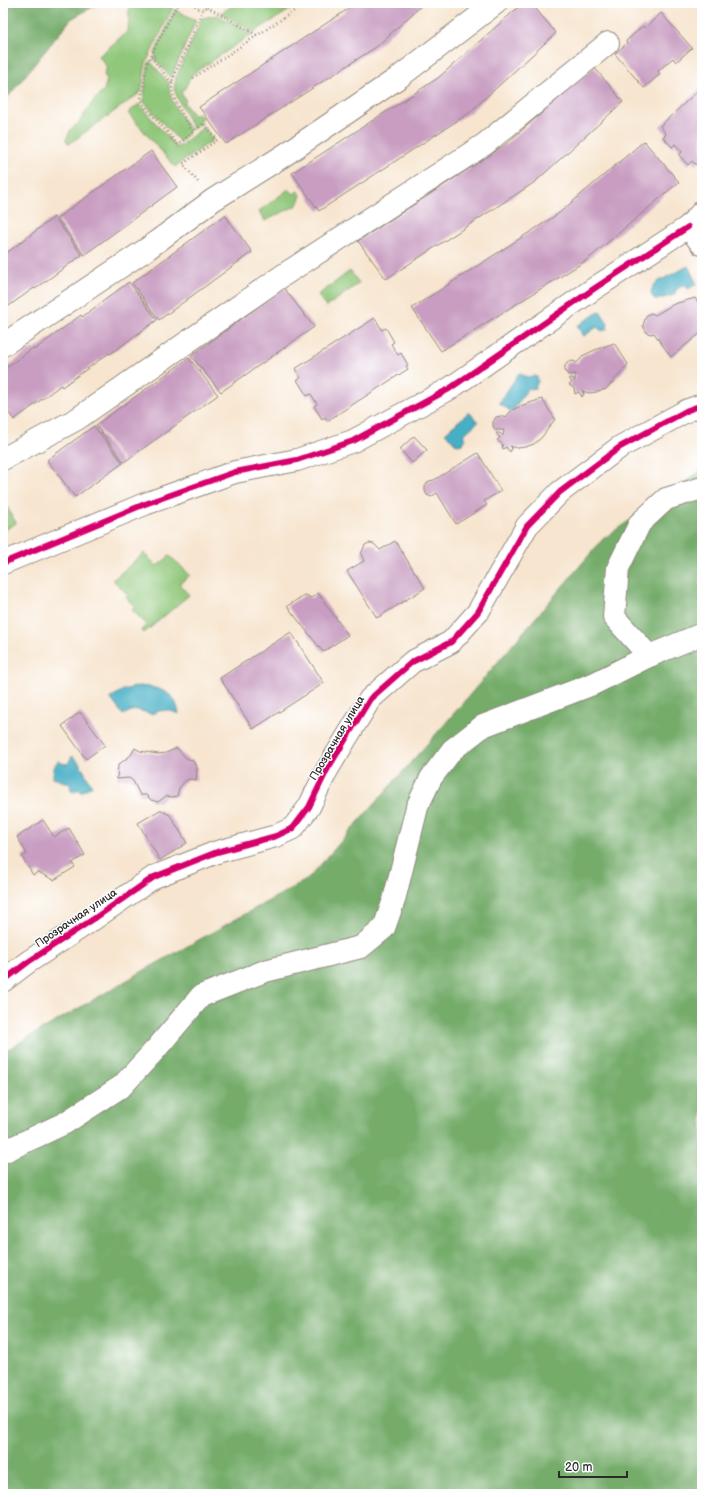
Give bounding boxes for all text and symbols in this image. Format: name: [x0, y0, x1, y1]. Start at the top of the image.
street label: Прозрачная улица: [307, 693, 368, 782]
street label: Прозрачная улица: [33, 885, 120, 950]
scale bar: [559, 1453, 627, 1479]
text: 20 m: [565, 1460, 592, 1475]

